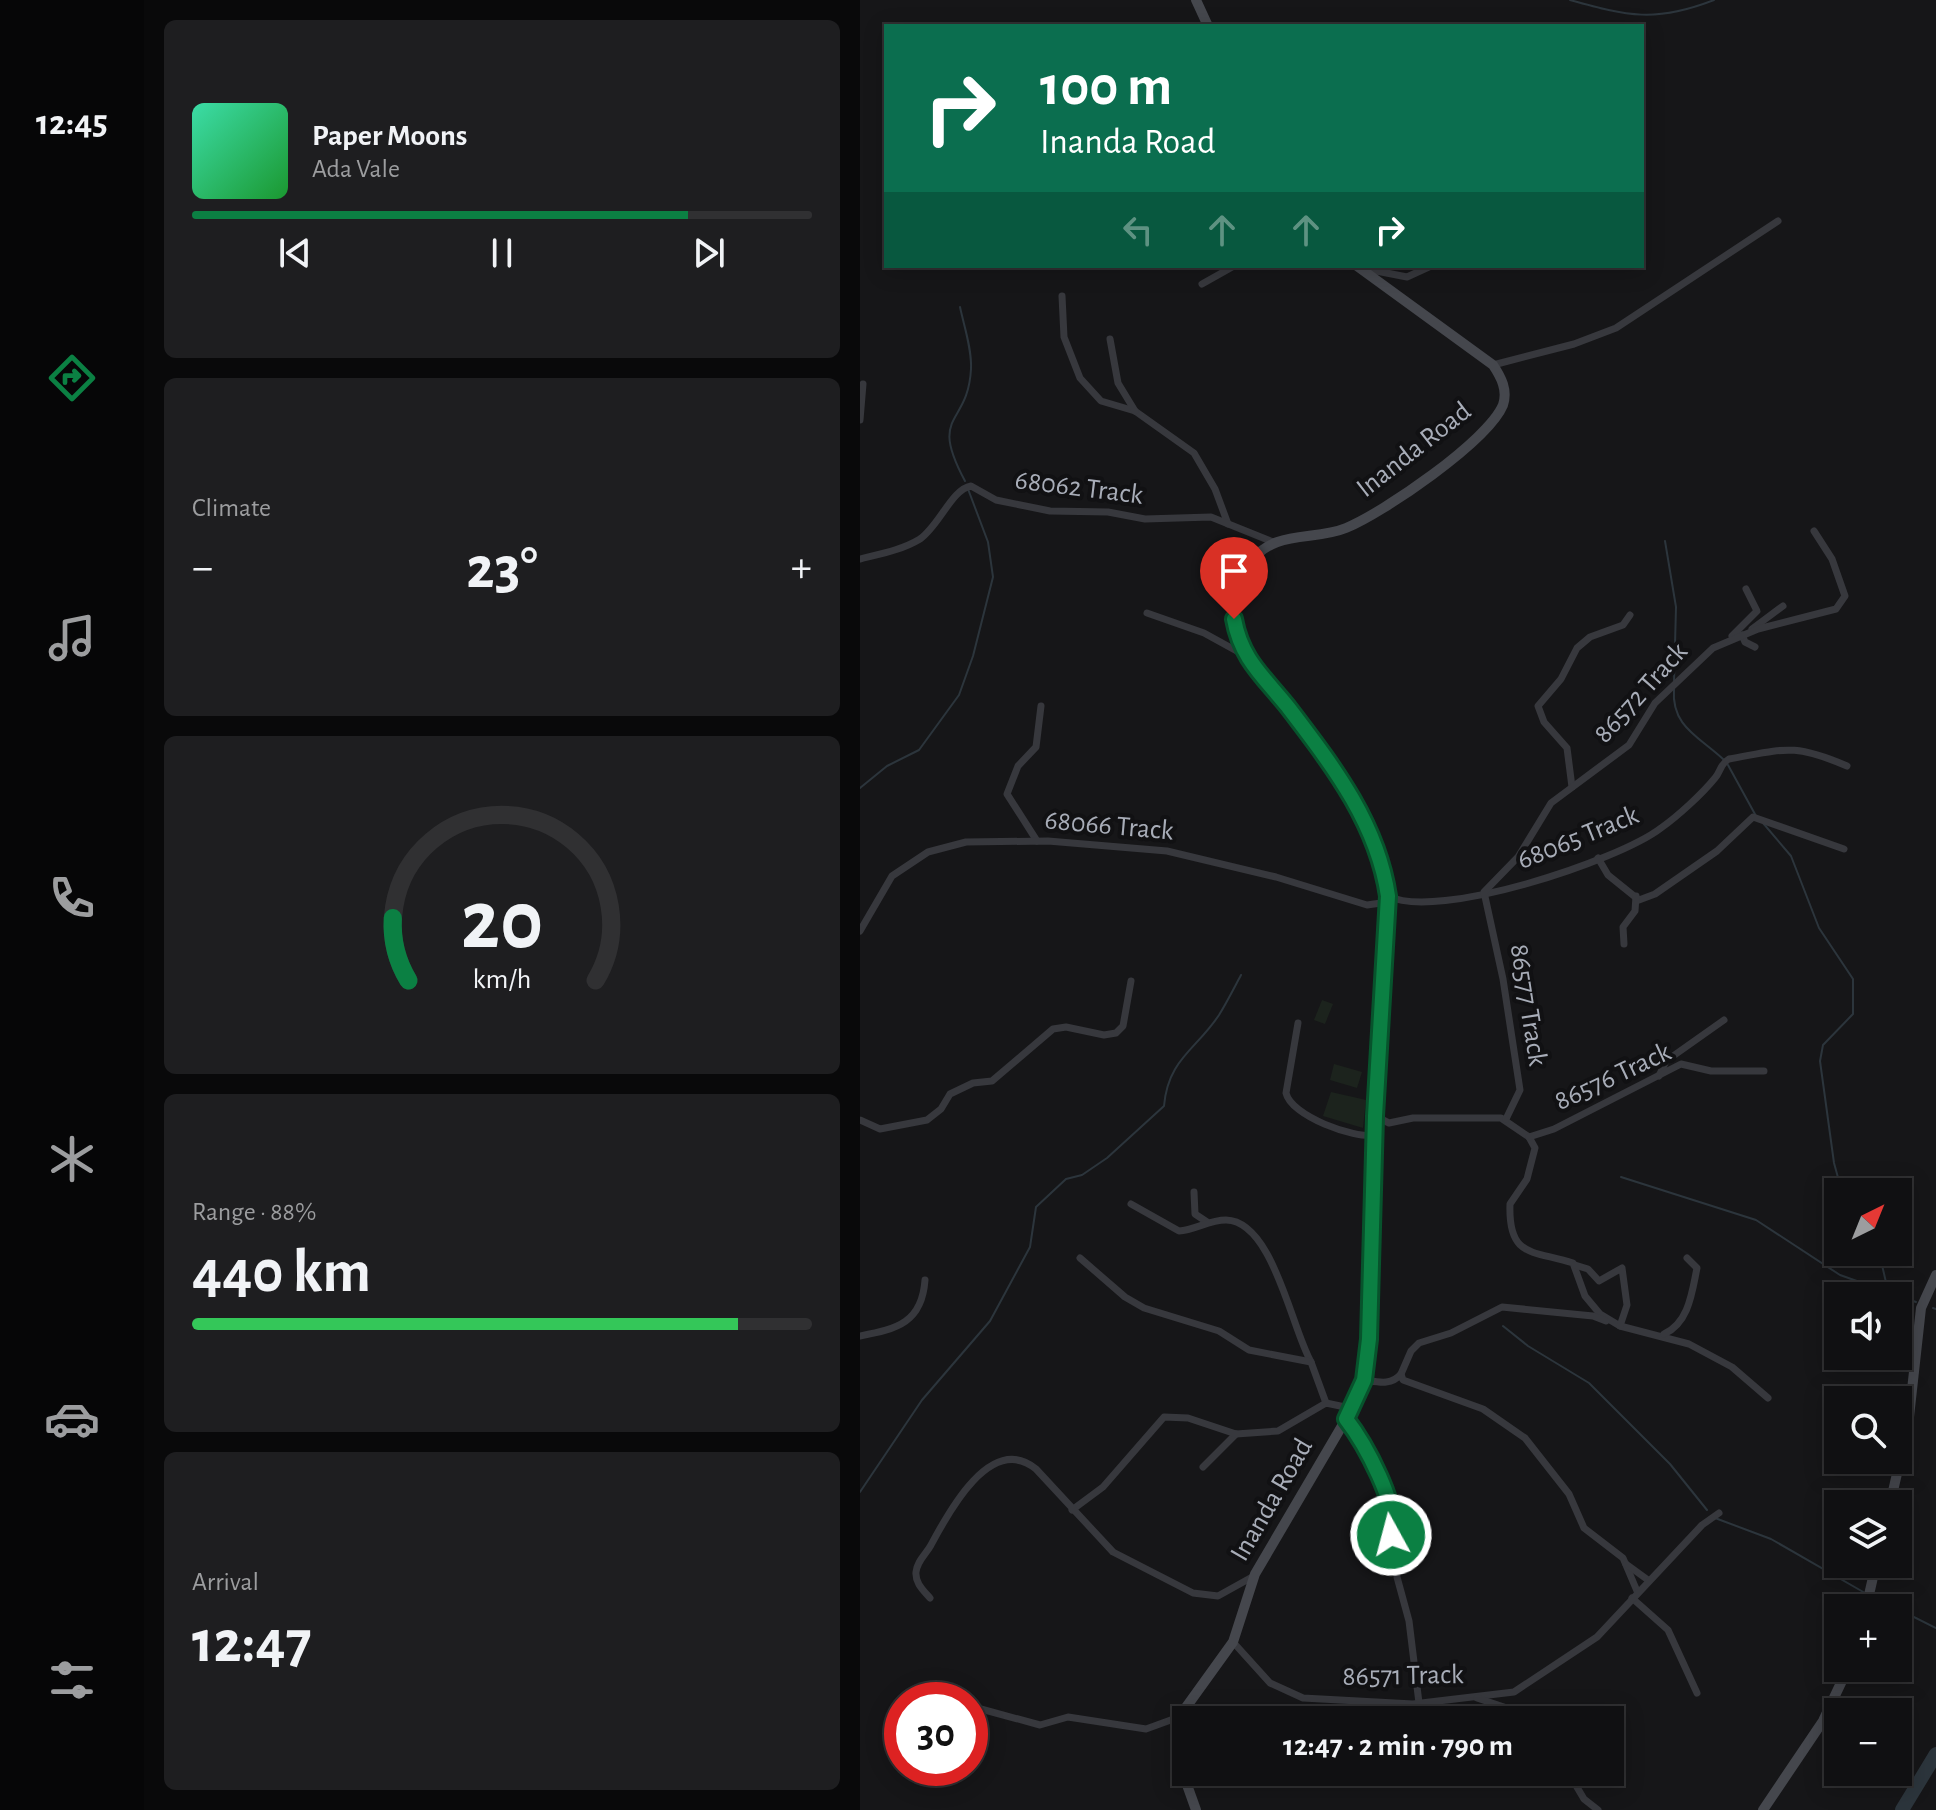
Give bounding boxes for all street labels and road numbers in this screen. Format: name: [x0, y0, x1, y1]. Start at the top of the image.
street label: Inanda Road: [1352, 397, 1476, 503]
street label: 68062 Track: [1013, 466, 1145, 510]
street label: 86572 Track: [1589, 637, 1693, 749]
street label: 68065 Track: [1513, 801, 1643, 875]
street label: 68066 Track: [1043, 806, 1175, 846]
street label: 86577 Track: [1505, 942, 1552, 1068]
street label: 86576 Track: [1551, 1038, 1676, 1116]
street label: Inanda Road: [1226, 1434, 1318, 1566]
street label: 86571 Track: [1342, 1661, 1464, 1691]

